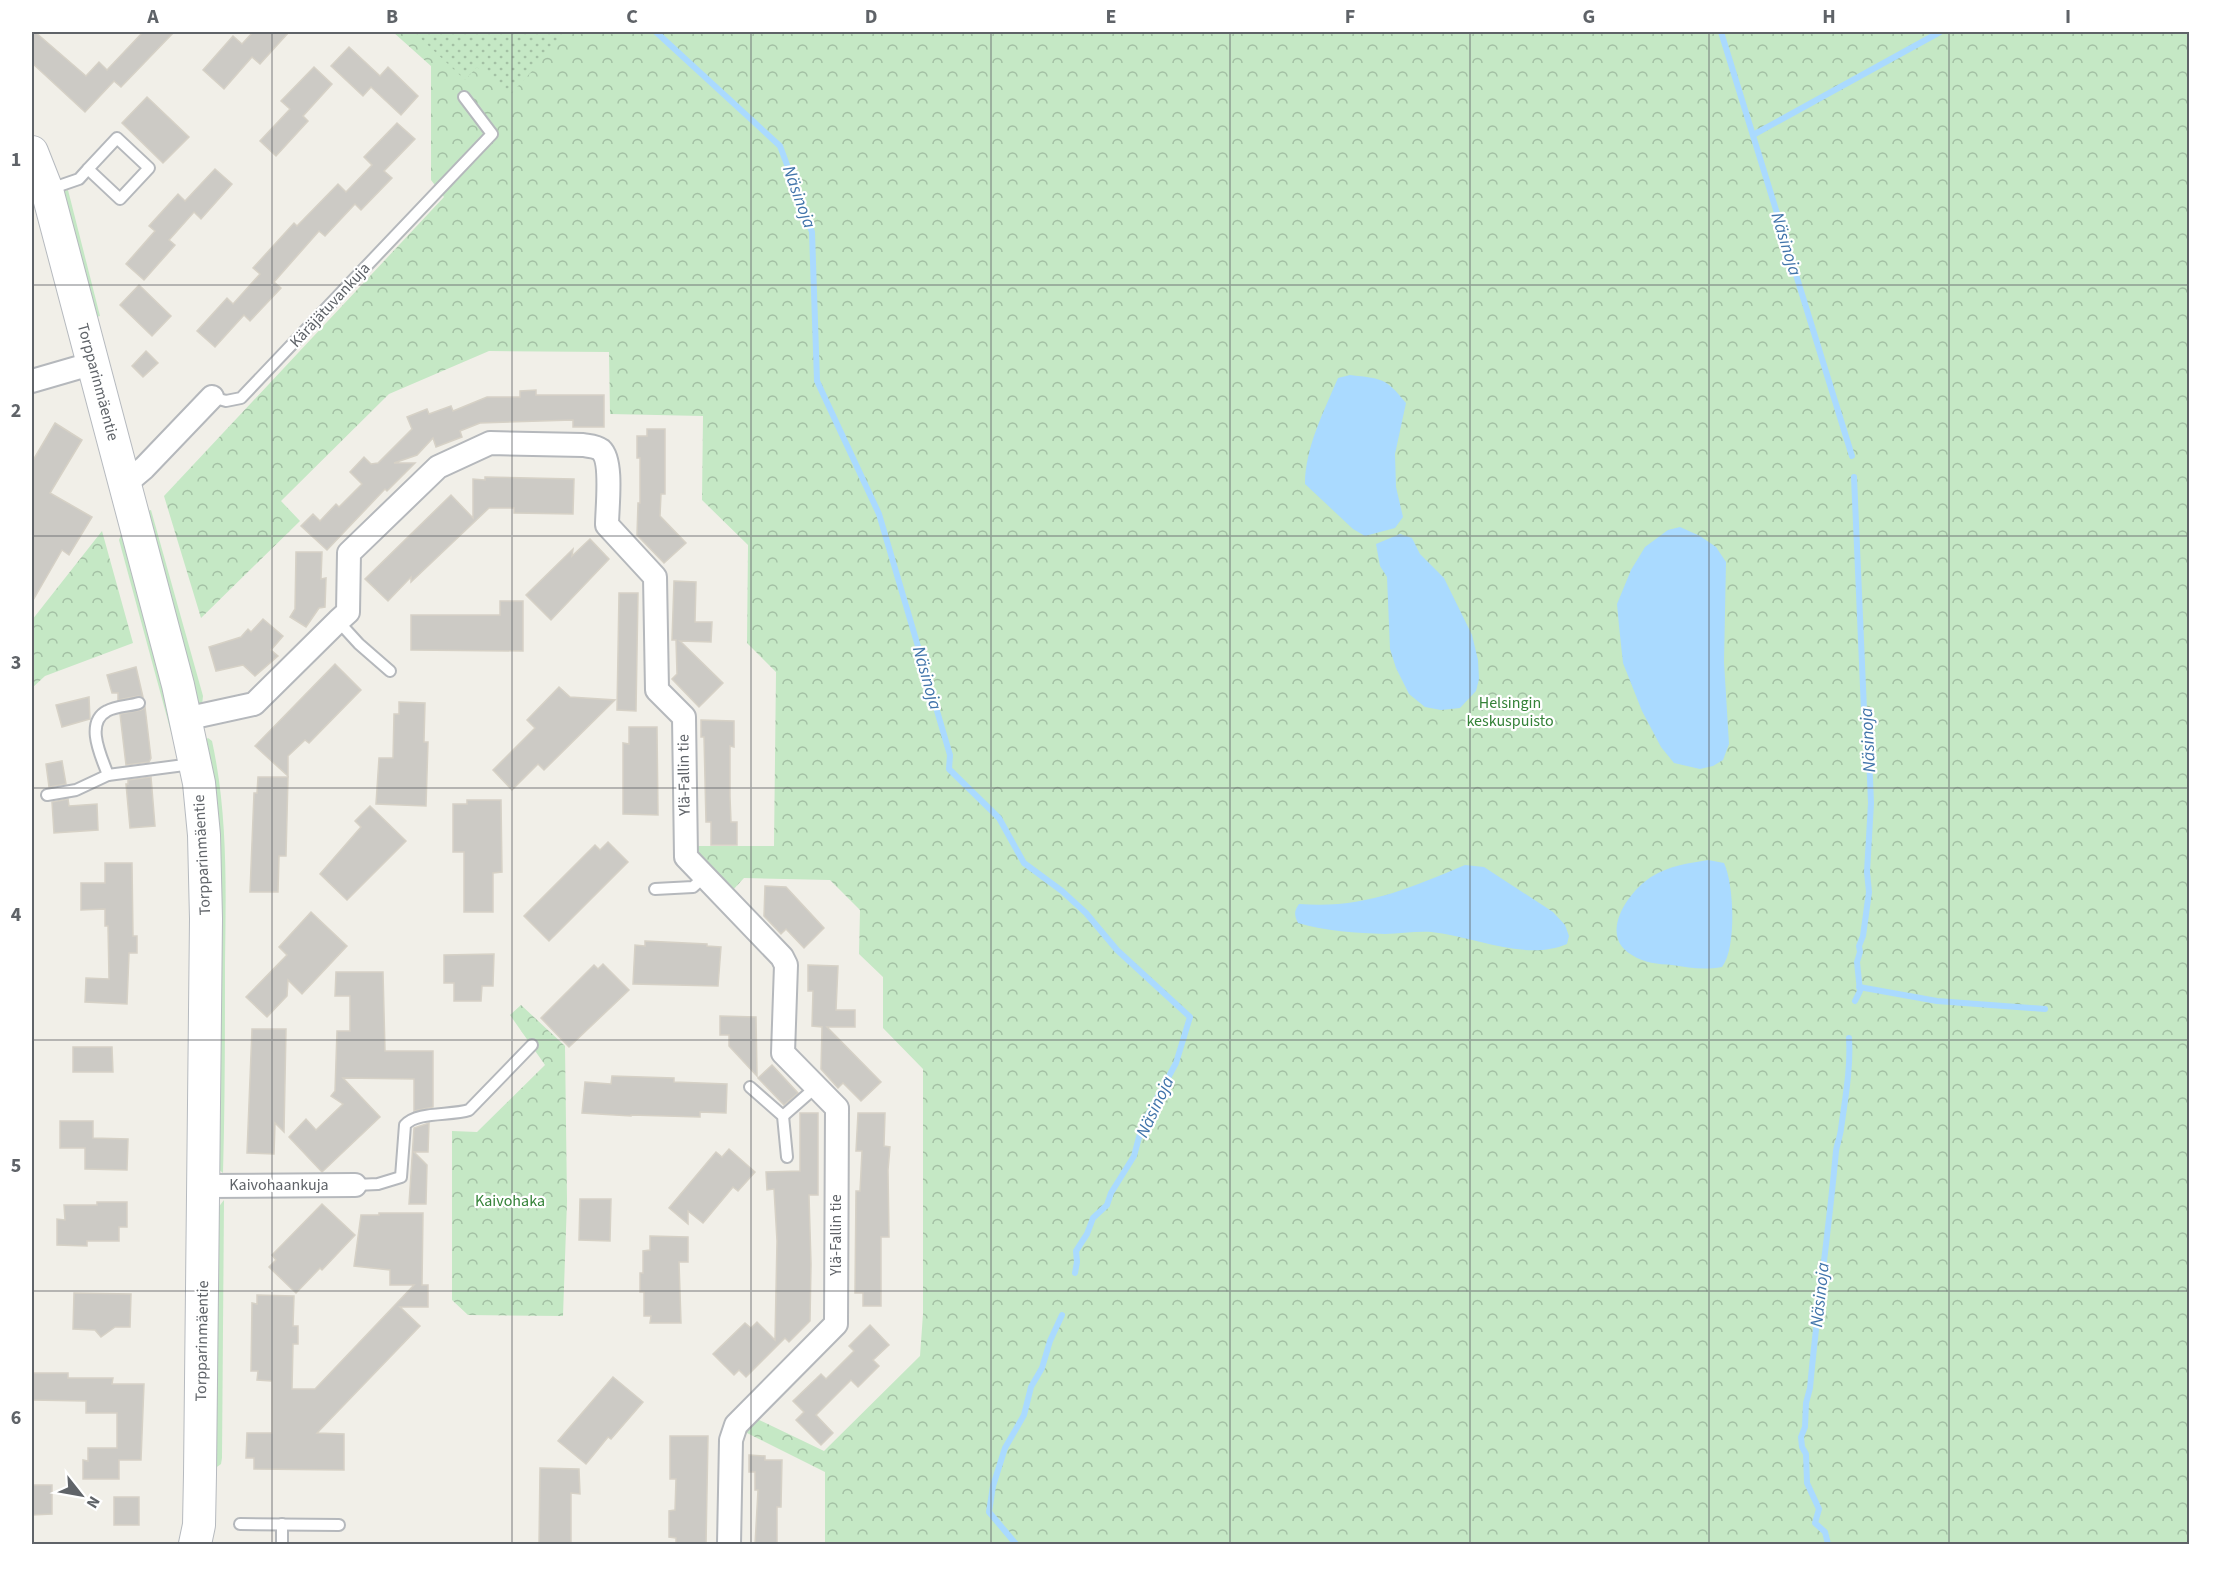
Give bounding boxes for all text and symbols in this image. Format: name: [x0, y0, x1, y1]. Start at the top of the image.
text: A: [146, 3, 159, 31]
text: B: [386, 3, 398, 31]
text: C: [626, 3, 638, 31]
text: D: [865, 3, 877, 31]
text: E: [1106, 3, 1116, 31]
text: F: [1345, 3, 1355, 31]
text: G: [1583, 3, 1595, 31]
text: H: [1822, 3, 1836, 31]
text: I: [2065, 3, 2071, 31]
text: 1: [11, 146, 21, 174]
water label: Näsinoja: [776, 162, 822, 232]
water label: Näsinoja: [1765, 209, 1808, 279]
street label: Käräjätuvankuja: [285, 258, 375, 352]
street label: Torpparinmäentie: [72, 321, 124, 443]
text: 2: [11, 397, 21, 425]
water label: Näsinoja: [906, 643, 948, 713]
text: 3: [11, 649, 21, 677]
park label: Helsingin keskuspuisto: [1466, 692, 1554, 732]
water label: Näsinoja: [1854, 707, 1882, 773]
street label: Ylä-Fallin tie: [672, 734, 696, 817]
street label: Torpparinmäentie: [188, 794, 216, 916]
text: 4: [11, 901, 22, 929]
water label: Näsinoja: [1130, 1072, 1180, 1142]
text: 5: [11, 1152, 21, 1180]
street label: Kaivohaankuja: [229, 1174, 329, 1196]
park label: Kaivohaka: [475, 1190, 545, 1212]
street label: Ylä-Fallin tie: [825, 1194, 847, 1277]
water label: Näsinoja: [1804, 1261, 1836, 1329]
street label: Torpparinmäentie: [190, 1280, 214, 1402]
text: 6: [11, 1404, 21, 1432]
north arrow: [51, 1465, 111, 1525]
text: N: [81, 1492, 105, 1512]

